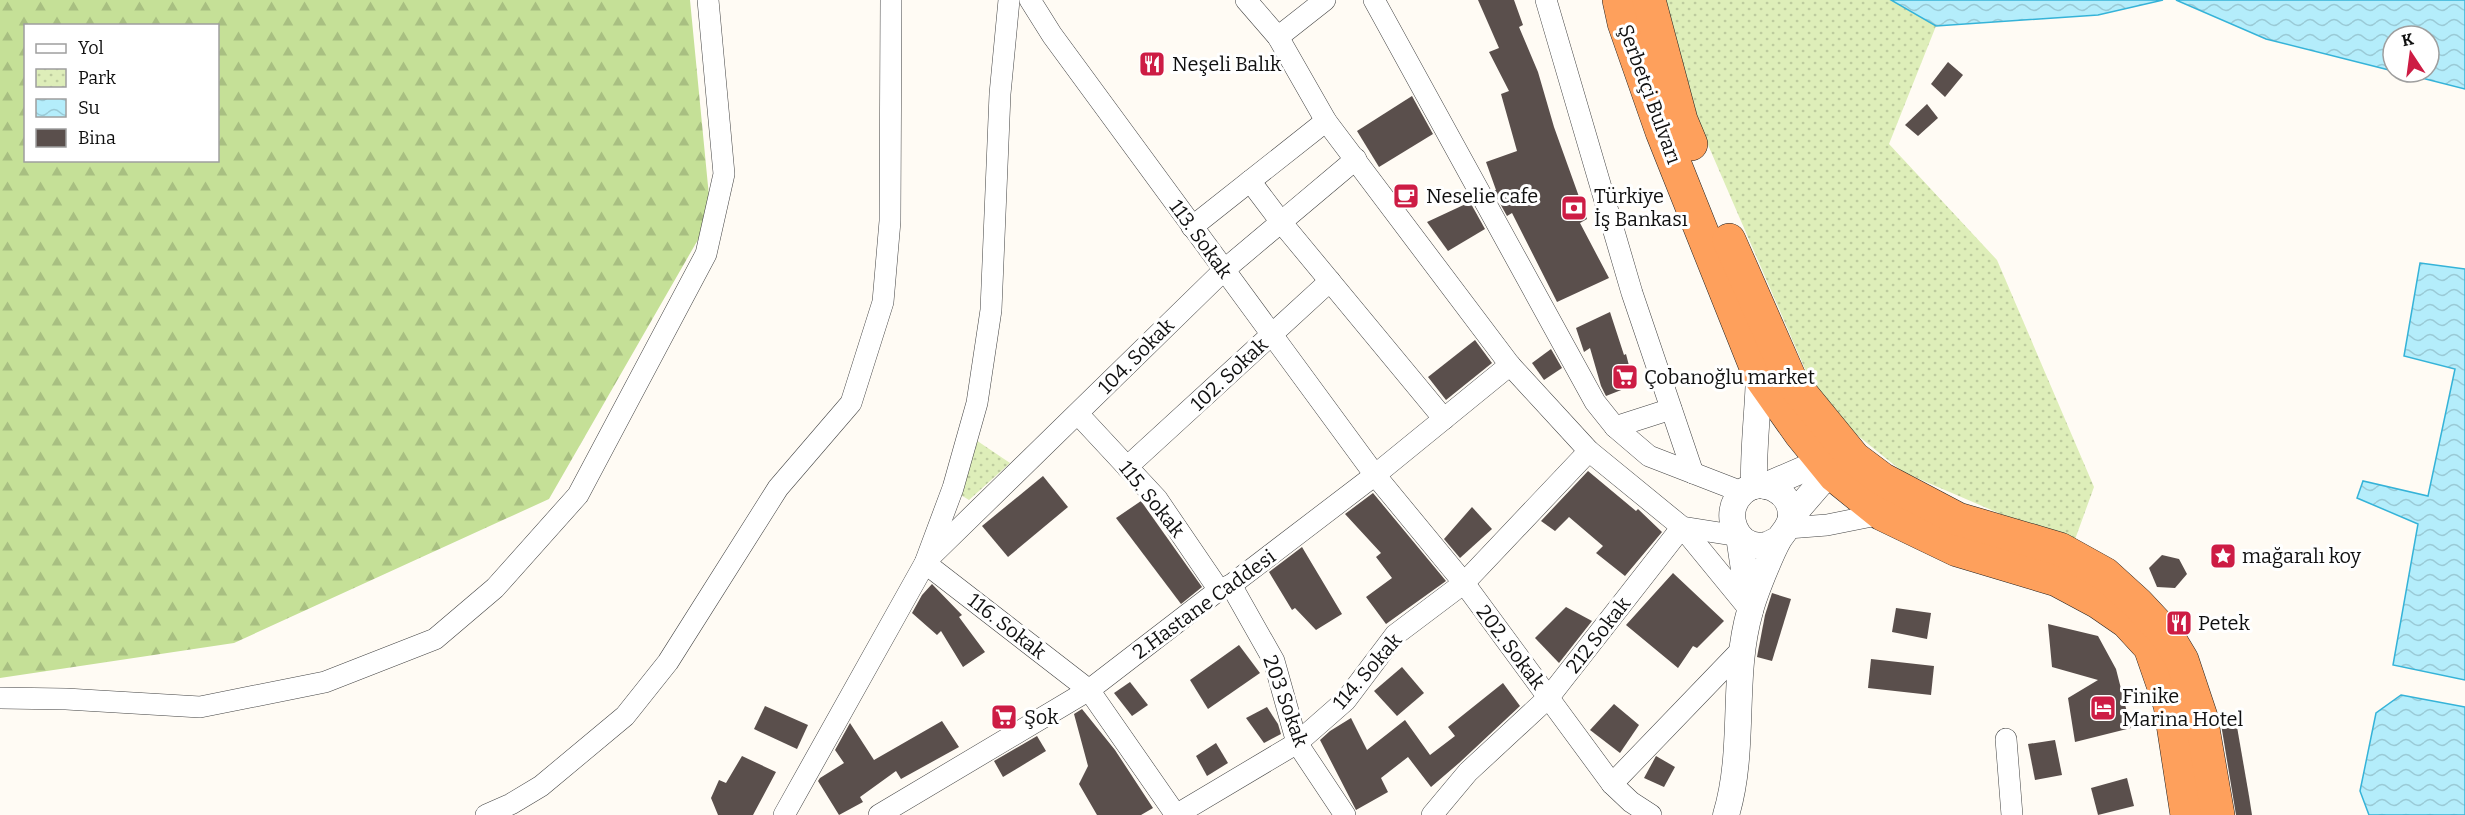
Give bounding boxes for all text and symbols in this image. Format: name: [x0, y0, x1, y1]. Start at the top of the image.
street label: Şerbetçi Bulvarı: [1614, 21, 1686, 167]
legend: [24, 24, 219, 162]
north arrow: [2381, 24, 2441, 84]
text: K: [2400, 29, 2416, 50]
text: Yol: [78, 37, 104, 59]
restaurant icon: Neşeli Balık: [1137, 49, 1167, 79]
place label: Neşeli Balık: [1172, 52, 1282, 76]
text: Park: [78, 67, 117, 89]
text: Su: [78, 97, 100, 119]
text: Bina: [78, 127, 116, 149]
cafe icon: Neselie cafe: [1391, 181, 1421, 211]
place label: Neselie cafe: [1426, 184, 1538, 208]
place label: Türkiye İş Bankası: [1594, 184, 1688, 231]
bank icon: Türkiye İş Bankası: [1559, 193, 1589, 223]
street label: 113. Sokak: [1164, 195, 1238, 284]
street label: 104. Sokak: [1093, 313, 1179, 399]
street label: 102. Sokak: [1186, 332, 1273, 416]
supermarket icon: Çobanoğlu market: [1610, 362, 1640, 392]
place label: Çobanoğlu market: [1644, 365, 1815, 389]
street label: 115. Sokak: [1114, 456, 1190, 542]
place icon: mağaralı koy: [2208, 541, 2238, 571]
street label: 2.Hastane Caddesi: [1128, 544, 1280, 664]
place label: mağaralı koy: [2242, 544, 2362, 568]
street label: 116. Sokak: [963, 588, 1051, 664]
street label: 212 Sokak: [1561, 592, 1636, 678]
street label: 202. Sokak: [1472, 600, 1551, 694]
restaurant icon: Petek: [2164, 608, 2194, 638]
place label: Petek: [2198, 611, 2250, 635]
street label: 114. Sokak: [1328, 628, 1407, 714]
street label: 203 Sokak: [1258, 652, 1314, 751]
place label: Finike Marina Hotel: [2122, 684, 2244, 731]
hotel icon: Finike Marina Hotel: [2088, 693, 2118, 723]
supermarket icon: Şok: [989, 702, 1019, 732]
place label: Şok: [1024, 705, 1059, 729]

